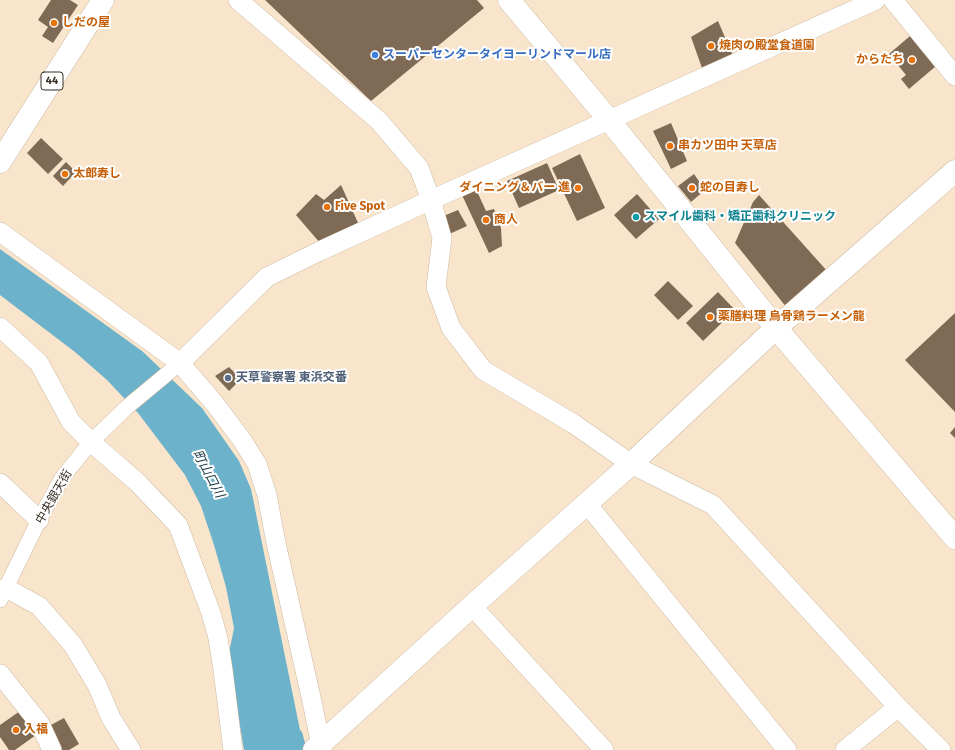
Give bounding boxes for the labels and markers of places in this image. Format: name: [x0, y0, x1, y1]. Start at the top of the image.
place label: しだの屋: [62, 16, 110, 30]
marker: しだの屋: [49, 18, 59, 28]
place label: 焼肉の殿堂食道園: [719, 39, 815, 53]
marker: 焼肉の殿堂食道園: [706, 41, 716, 51]
place label: スーパーセンタータイヨーリンドマール店: [383, 48, 611, 62]
marker: スーパーセンタータイヨーリンドマール店: [370, 50, 380, 60]
place label: からたち: [856, 53, 904, 67]
marker: からたち: [907, 55, 917, 65]
place label: 串カツ田中 天草店: [678, 139, 777, 153]
marker: 串カツ田中 天草店: [665, 141, 675, 151]
place label: 太郎寿し: [73, 167, 121, 181]
marker: 太郎寿し: [60, 169, 70, 179]
place label: ダイニング＆バー 進: [459, 181, 570, 195]
place label: 蛇の目寿し: [700, 181, 760, 195]
marker: ダイニング＆バー 進: [573, 183, 583, 193]
marker: 蛇の目寿し: [687, 183, 697, 193]
place label: Five Spot: [335, 200, 385, 214]
marker: Five Spot: [322, 202, 332, 212]
place label: スマイル歯科・矯正歯科クリニック: [644, 210, 836, 224]
marker: スマイル歯科・矯正歯科クリニック: [631, 212, 641, 222]
place label: 商人: [494, 213, 518, 227]
marker: 商人: [481, 215, 491, 225]
place label: 薬膳料理 烏骨鶏ラーメン龍: [718, 310, 865, 324]
marker: 薬膳料理 烏骨鶏ラーメン龍: [705, 312, 715, 322]
place label: 天草警察署 東浜交番: [236, 371, 347, 385]
marker: 天草警察署 東浜交番: [223, 373, 233, 383]
place label: 入福: [24, 723, 48, 737]
marker: 入福: [11, 725, 21, 735]

